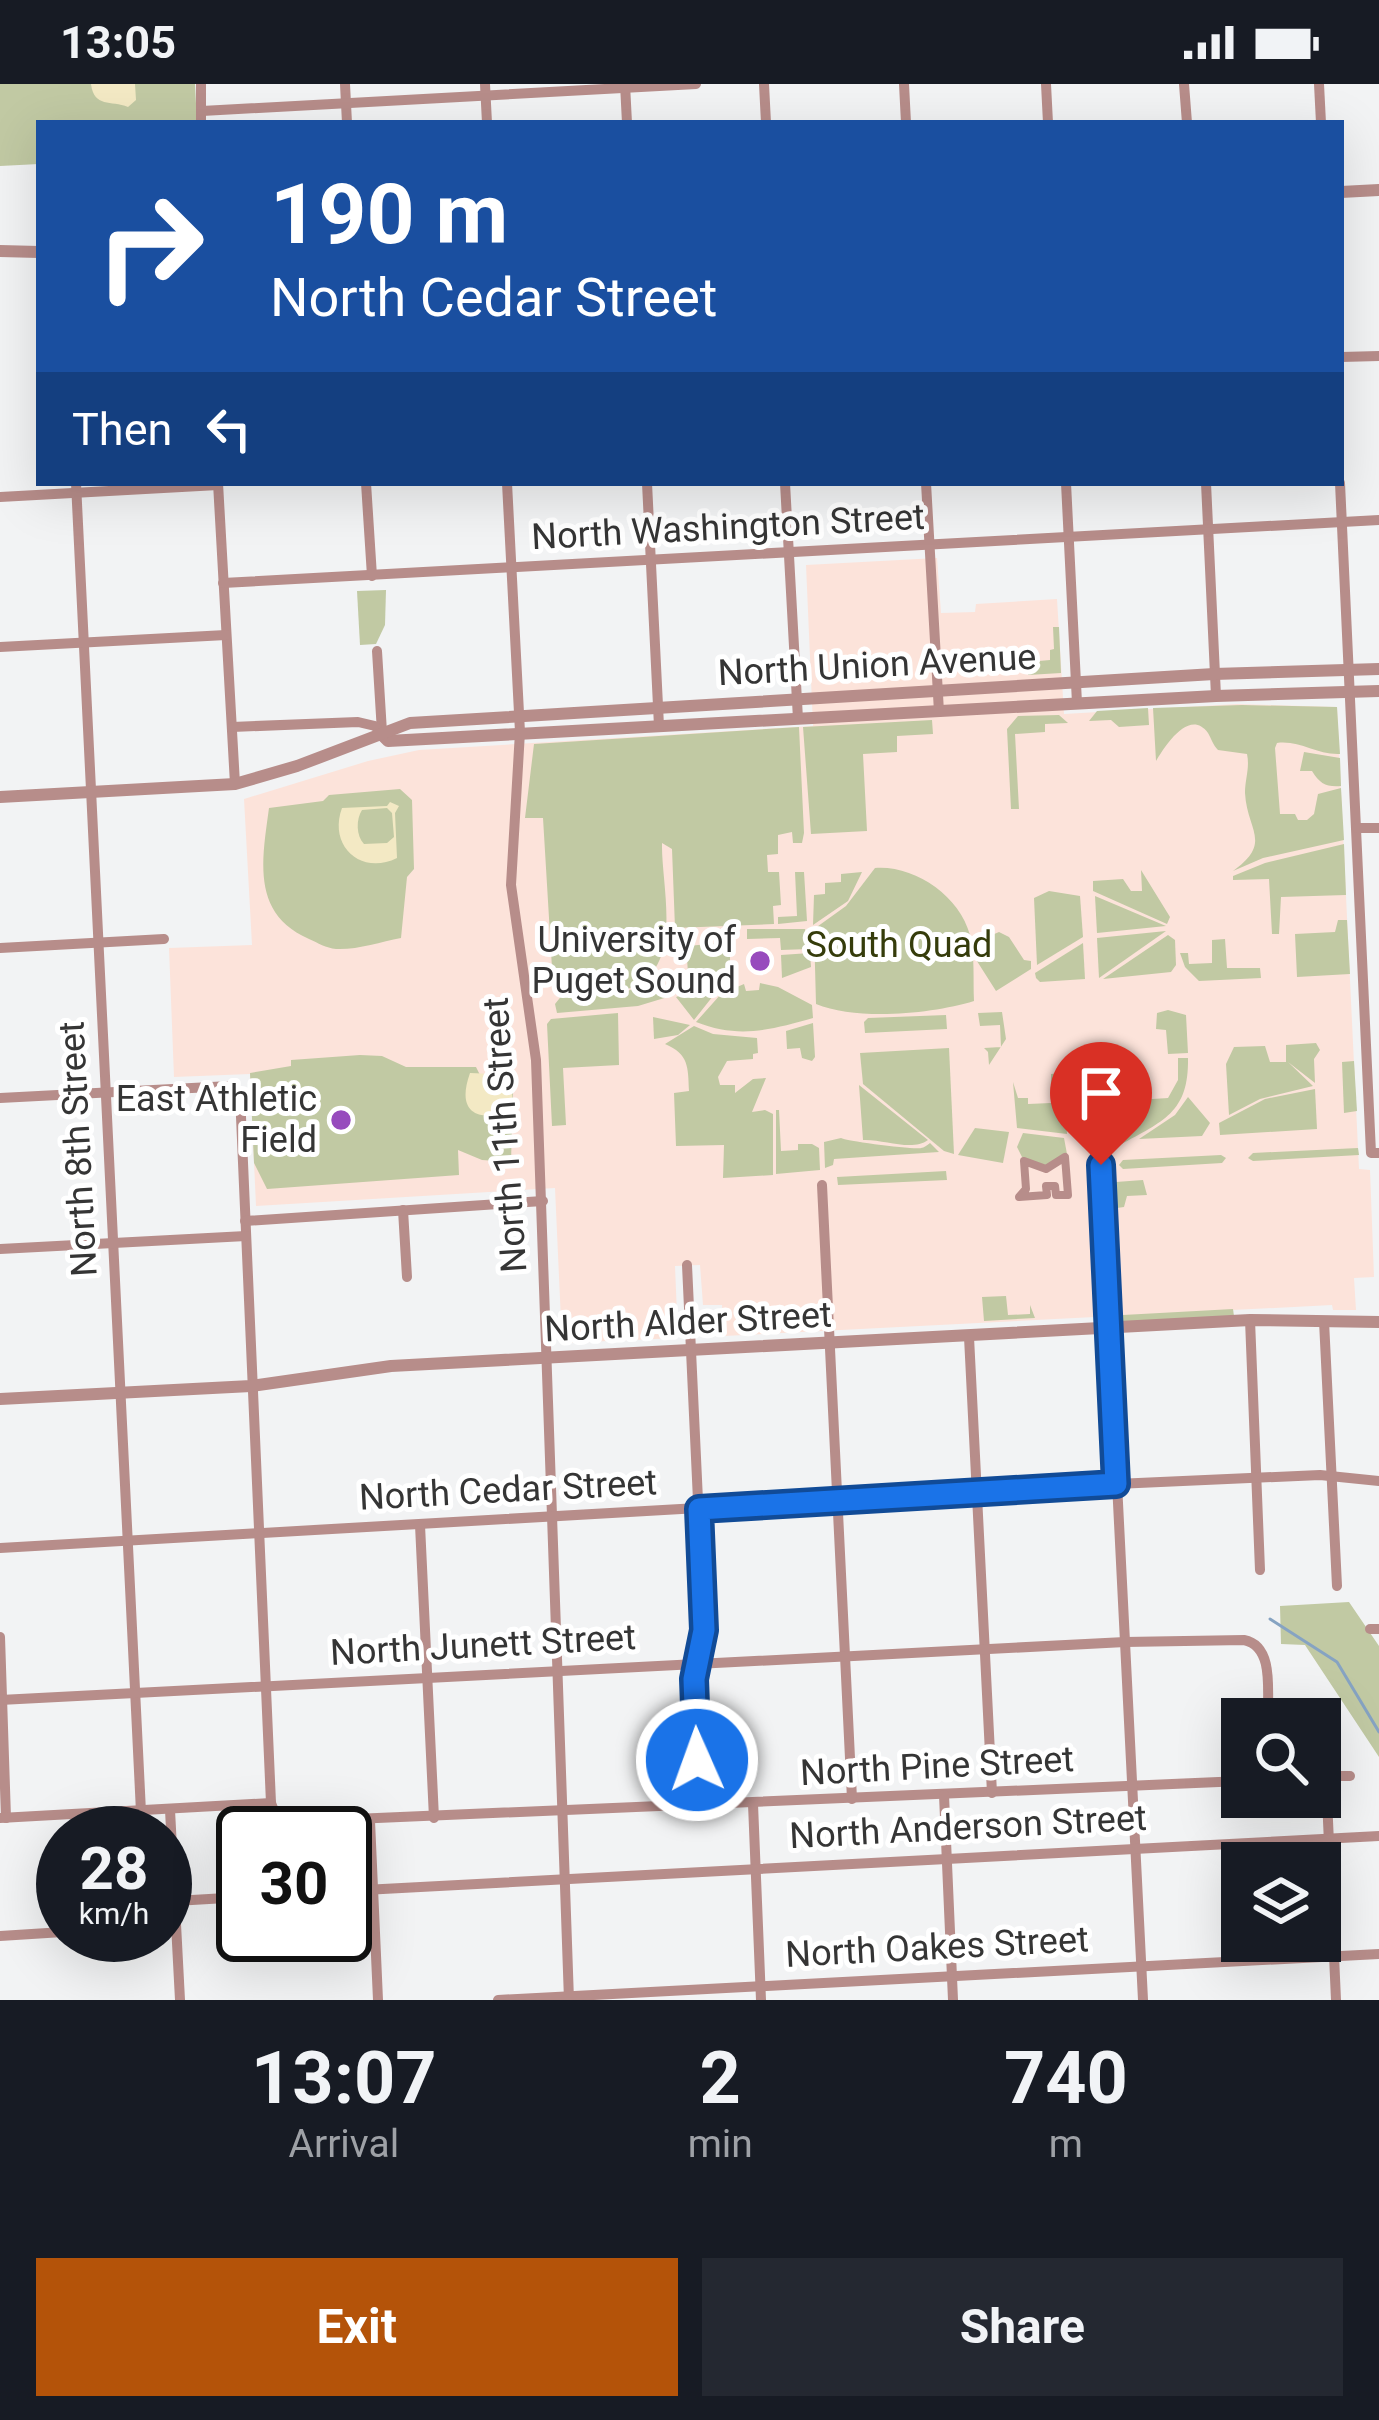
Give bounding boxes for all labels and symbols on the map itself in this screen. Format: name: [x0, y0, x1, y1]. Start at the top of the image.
street label: North Washington Street: [530, 496, 926, 558]
street label: North Union Avenue: [717, 636, 1037, 694]
place label: University of Puget Sound: [531, 919, 736, 1002]
park label: South Quad: [806, 924, 992, 966]
marker: University of Puget Sound: [747, 948, 773, 974]
street label: North 11th Street: [474, 996, 536, 1274]
street label: North 8th Street: [50, 1020, 106, 1278]
pin: [1050, 1042, 1152, 1165]
place label: East Athletic Field: [116, 1078, 317, 1161]
marker: East Athletic Field: [328, 1107, 354, 1133]
street label: North Alder Street: [543, 1294, 833, 1350]
street label: North Cedar Street: [358, 1461, 658, 1519]
street label: North Junett Street: [329, 1616, 637, 1674]
position arrow: [634, 1697, 760, 1823]
street label: North Pine Street: [799, 1738, 1075, 1794]
street label: North Anderson Street: [788, 1797, 1148, 1857]
speed limit sign: 30: [216, 1806, 372, 1962]
street label: North Oakes Street: [784, 1918, 1090, 1976]

